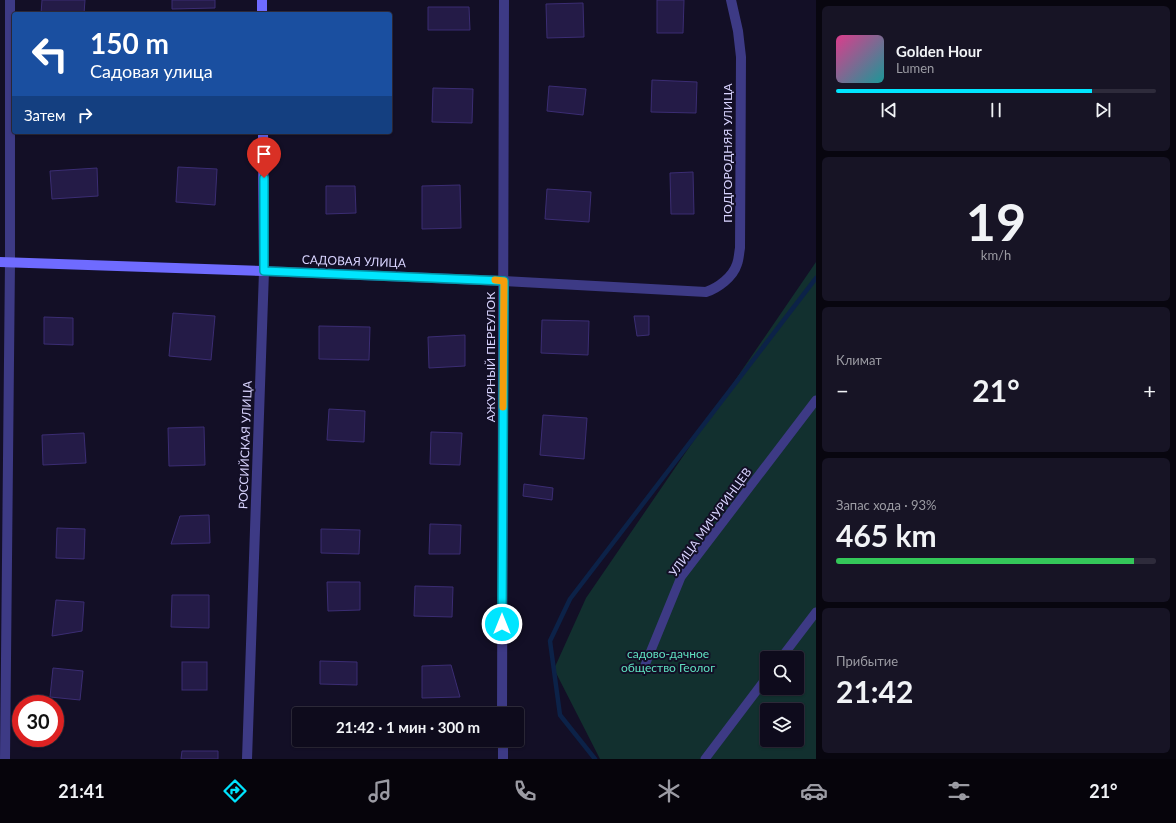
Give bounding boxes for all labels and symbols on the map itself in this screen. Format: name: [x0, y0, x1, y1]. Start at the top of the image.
street label: ПОДГОРОДНЯЯ УЛИЦА: [720, 82, 735, 223]
pin: [247, 137, 281, 178]
street label: САДОВАЯ УЛИЦА: [302, 252, 407, 270]
street label: АЖУРНЫЙ ПЕРЕУЛОК: [483, 292, 498, 422]
street label: РОССИЙСКАЯ УЛИЦА: [235, 380, 255, 509]
street label: УЛИЦА МИЧУРИНЦЕВ: [666, 465, 755, 579]
position arrow: [481, 603, 523, 645]
park label: садово-дачное общество Геолог: [621, 646, 715, 675]
speed limit sign: 30: [12, 695, 64, 747]

